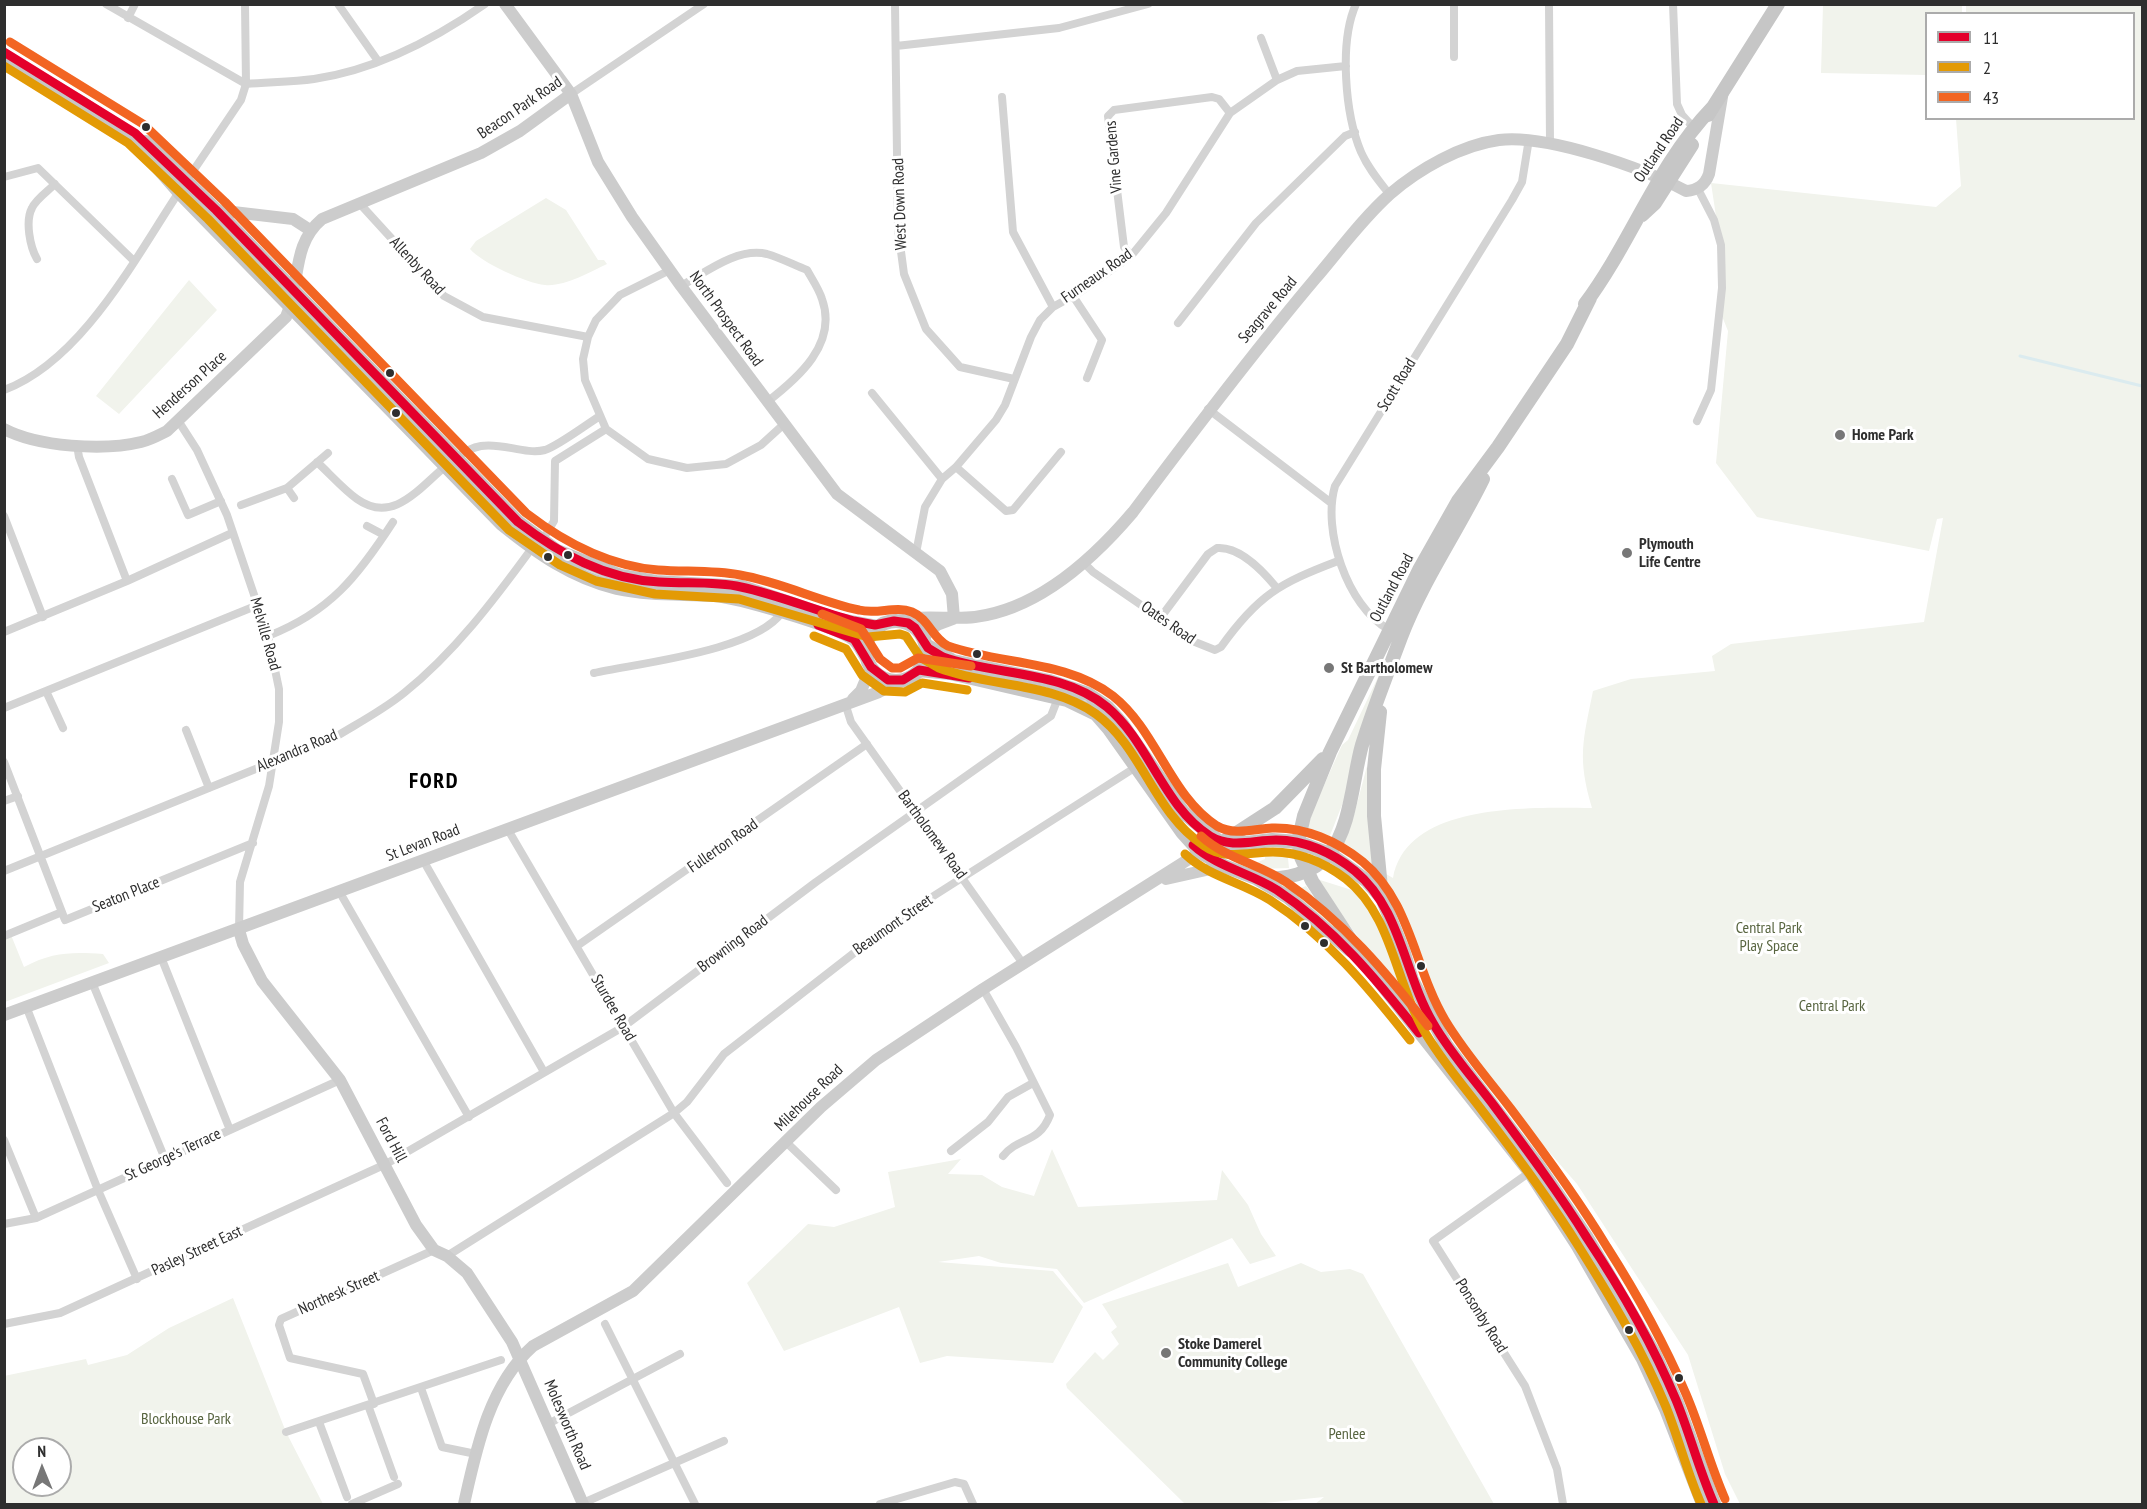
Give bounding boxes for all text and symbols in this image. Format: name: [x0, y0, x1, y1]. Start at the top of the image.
legend: [1925, 12, 2135, 120]
text: 11: [1983, 26, 1999, 49]
text: 2: [1983, 56, 1991, 79]
street label: Beacon Park Road: [474, 73, 566, 143]
text: 43: [1983, 86, 1999, 109]
street label: Outland Road: [1630, 114, 1688, 186]
street label: Vine Gardens: [1101, 120, 1127, 194]
unlabelled marker: [140, 121, 152, 133]
street label: West Down Road: [889, 158, 911, 250]
street label: Allenby Road: [385, 233, 449, 299]
street label: Furneaux Road: [1058, 245, 1136, 307]
street label: North Prospect Road: [685, 268, 767, 370]
street label: Seagrave Road: [1235, 273, 1301, 347]
street label: Henderson Place: [149, 347, 231, 423]
street label: Scott Road: [1374, 355, 1420, 415]
unlabelled marker: [384, 367, 396, 379]
unlabelled marker: [390, 407, 402, 419]
place label: Home Park: [1852, 425, 1914, 445]
marker: Home Park: [1833, 428, 1847, 442]
place label: Plymouth Life Centre: [1639, 534, 1701, 572]
marker: Plymouth Life Centre: [1620, 546, 1634, 560]
unlabelled marker: [562, 549, 574, 561]
street label: Outland Road: [1366, 550, 1418, 626]
unlabelled marker: [542, 551, 554, 563]
street label: Melville Road: [245, 595, 285, 673]
street label: Oates Road: [1137, 597, 1199, 649]
unlabelled marker: [971, 648, 983, 660]
place label: St Bartholomew: [1341, 658, 1432, 678]
marker: St Bartholomew: [1322, 661, 1336, 675]
street label: Alexandra Road: [254, 725, 340, 777]
district label: FORD: [409, 769, 459, 795]
street label: Bartholomew Road: [893, 787, 971, 883]
street label: Fullerton Road: [684, 815, 762, 877]
street label: St Levan Road: [384, 820, 462, 866]
street label: Seaton Place: [90, 873, 162, 917]
street label: Beaumont Street: [850, 891, 936, 959]
street label: Browning Road: [694, 911, 772, 977]
park label: Central Park Play Space: [1736, 918, 1802, 956]
unlabelled marker: [1299, 920, 1311, 932]
unlabelled marker: [1318, 937, 1330, 949]
unlabelled marker: [1415, 960, 1427, 972]
street label: Sturdee Road: [586, 971, 640, 1045]
park label: Central Park: [1799, 996, 1865, 1016]
street label: Milehouse Road: [771, 1061, 847, 1135]
street label: Ford Hill: [371, 1114, 411, 1166]
street label: St George's Terrace: [122, 1124, 224, 1186]
street label: Pasley Street East: [149, 1222, 245, 1280]
street label: Northesk Street: [296, 1267, 382, 1319]
street label: Ponsonby Road: [1451, 1275, 1511, 1357]
unlabelled marker: [1623, 1324, 1635, 1336]
place label: Stoke Damerel Community College: [1178, 1334, 1288, 1372]
marker: Stoke Damerel Community College: [1159, 1346, 1173, 1360]
unlabelled marker: [1673, 1372, 1685, 1384]
street label: Molesworth Road: [539, 1377, 595, 1473]
park label: Blockhouse Park: [141, 1409, 231, 1429]
park label: Penlee: [1328, 1424, 1366, 1444]
north arrow: [12, 1437, 72, 1497]
text: N: [37, 1441, 46, 1461]

